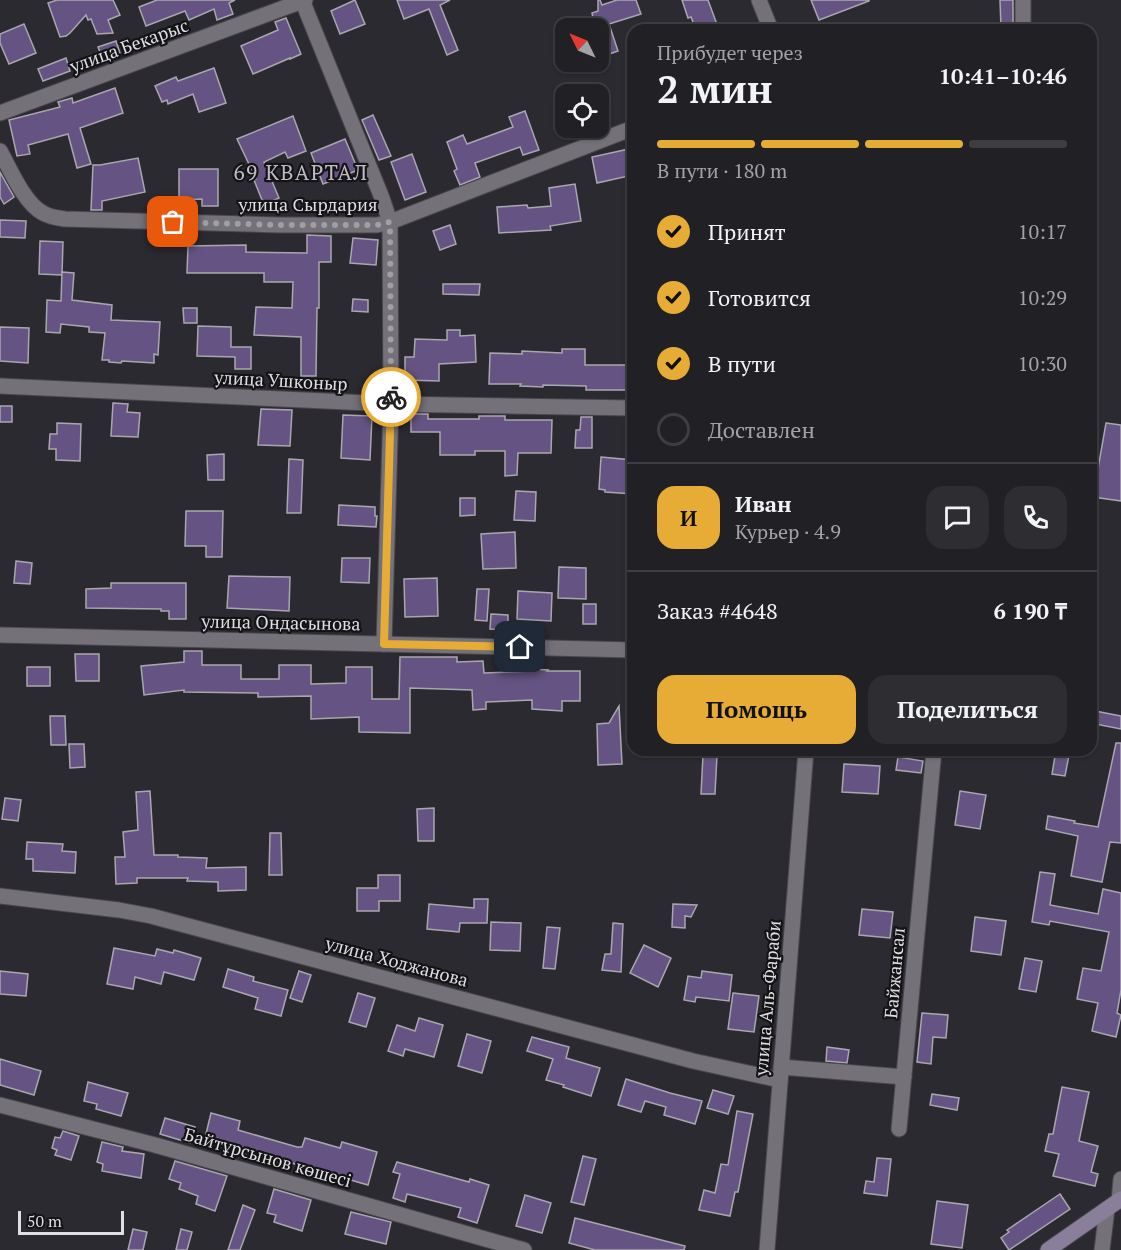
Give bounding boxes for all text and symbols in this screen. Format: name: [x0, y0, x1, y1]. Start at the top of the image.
street label: улица Бекарыс: [65, 12, 192, 78]
north arrow: [555, 18, 609, 72]
map controls: [555, 18, 609, 138]
text: Прибудет через: [657, 39, 803, 66]
text: 10:41–10:46: [939, 61, 1067, 90]
text: 2 мин: [657, 62, 773, 114]
button: locate: [555, 84, 609, 138]
text: В пути · 180 m: [657, 157, 787, 184]
district label: 69 КВАРТАЛ: [233, 158, 369, 186]
street label: улица Сырдария: [238, 192, 377, 216]
pin: [147, 196, 198, 247]
icon: bag: [156, 205, 189, 238]
icon: check: [657, 215, 690, 248]
text: Принят: [708, 217, 786, 246]
text: 10:17: [1018, 218, 1067, 245]
icon: check: [657, 281, 690, 314]
text: Готовится: [708, 283, 811, 312]
text: 10:29: [1018, 284, 1067, 311]
icon: check: [657, 347, 690, 380]
text: В пути: [708, 349, 776, 378]
text: 10:30: [1018, 350, 1067, 377]
street label: улица Ушконыр: [213, 364, 348, 395]
courier: [361, 367, 421, 427]
icon: bike: [375, 381, 408, 414]
text: Доставлен: [708, 415, 815, 444]
button: chat: [926, 486, 989, 549]
button: phone: [1004, 486, 1067, 549]
text: Иван: [735, 489, 792, 518]
text: И: [680, 503, 697, 532]
text: Курьер · 4.9: [735, 518, 841, 545]
text: Заказ #4648: [657, 596, 778, 625]
text: 6 190 ₸: [993, 596, 1067, 625]
street label: улица Ондасынова: [200, 609, 361, 635]
pin: [494, 621, 545, 672]
icon: home: [503, 630, 536, 663]
button: Помощь: [657, 675, 856, 744]
button: Поделиться: [868, 675, 1067, 744]
street label: улица Аль-Фараби: [748, 919, 786, 1078]
street label: Байжансал: [878, 926, 910, 1020]
street label: улица Ходжанова: [322, 930, 471, 992]
street label: Байтұрсынов көшесі: [181, 1122, 355, 1192]
scale bar: [18, 1208, 124, 1236]
text: 50 m: [27, 1210, 62, 1232]

